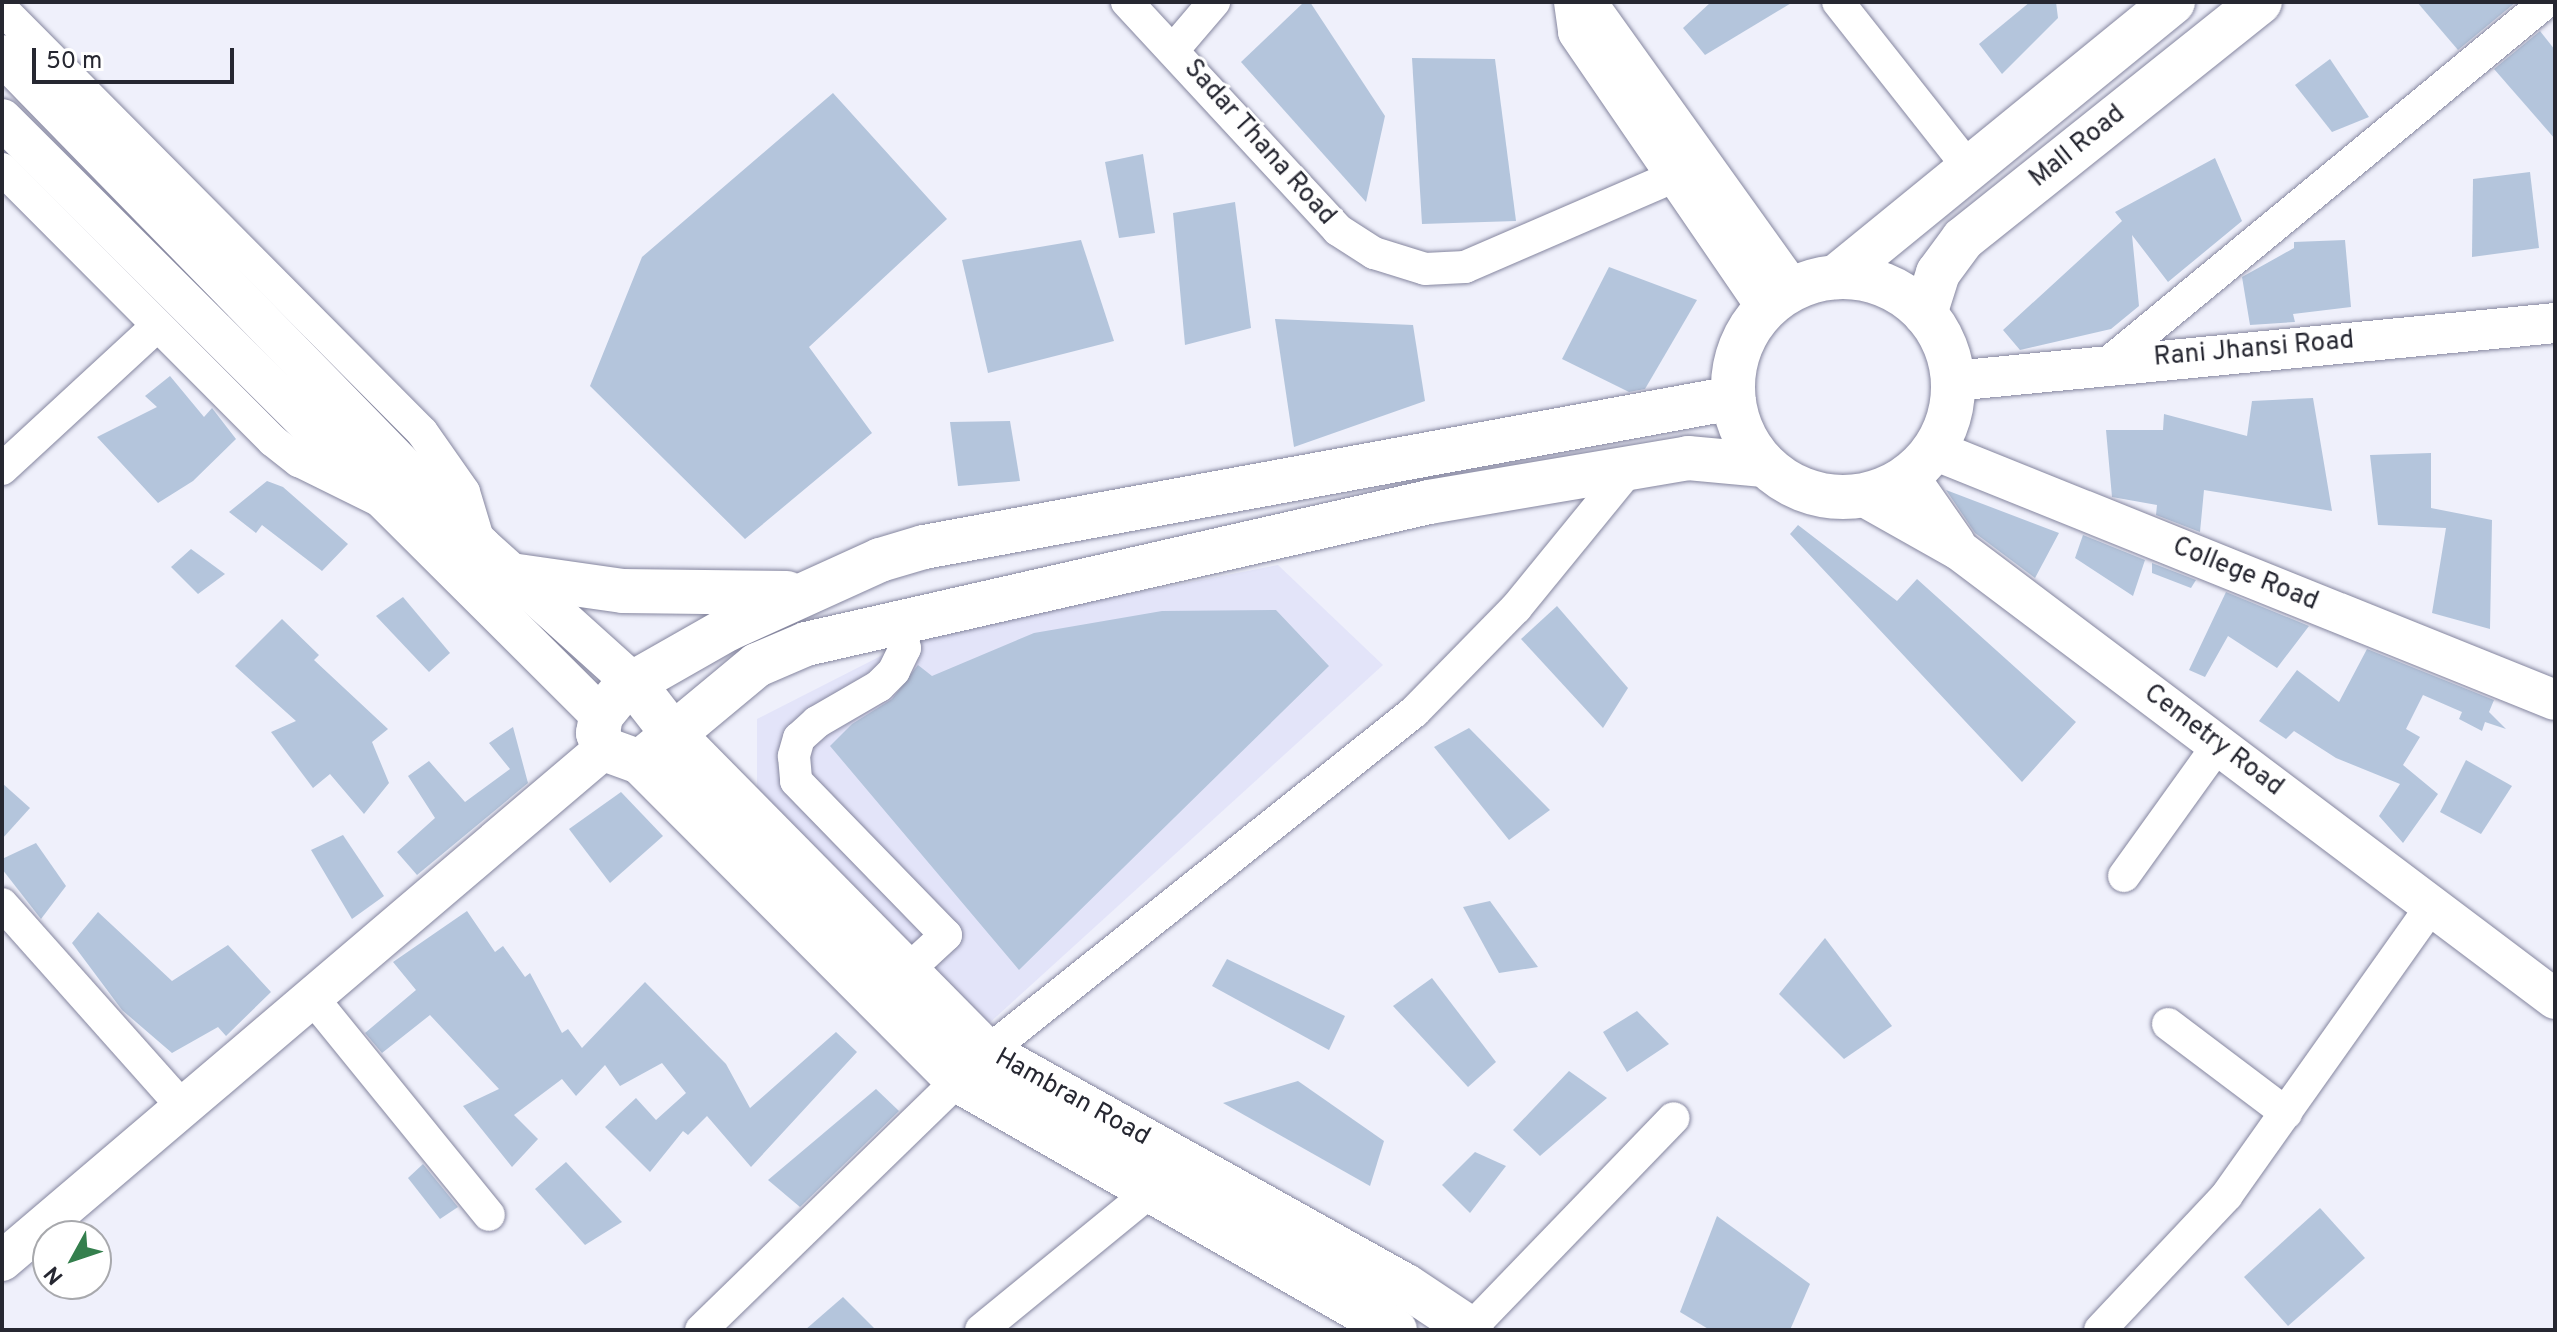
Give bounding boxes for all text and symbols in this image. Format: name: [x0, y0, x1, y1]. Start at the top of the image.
scale bar: [36, 32, 238, 82]
text: 50 m: [46, 47, 102, 77]
street label: Sadar Thana Road: [1176, 53, 1342, 233]
street label: Mall Road: [2024, 99, 2132, 195]
street label: Rani Jhansi Road: [2152, 326, 2356, 374]
street label: College Road: [2168, 532, 2322, 618]
street label: Cemetry Road: [2137, 678, 2289, 804]
street label: Hambran Road: [989, 1043, 1155, 1153]
north arrow: [32, 1220, 112, 1300]
text: N: [39, 1260, 70, 1289]

